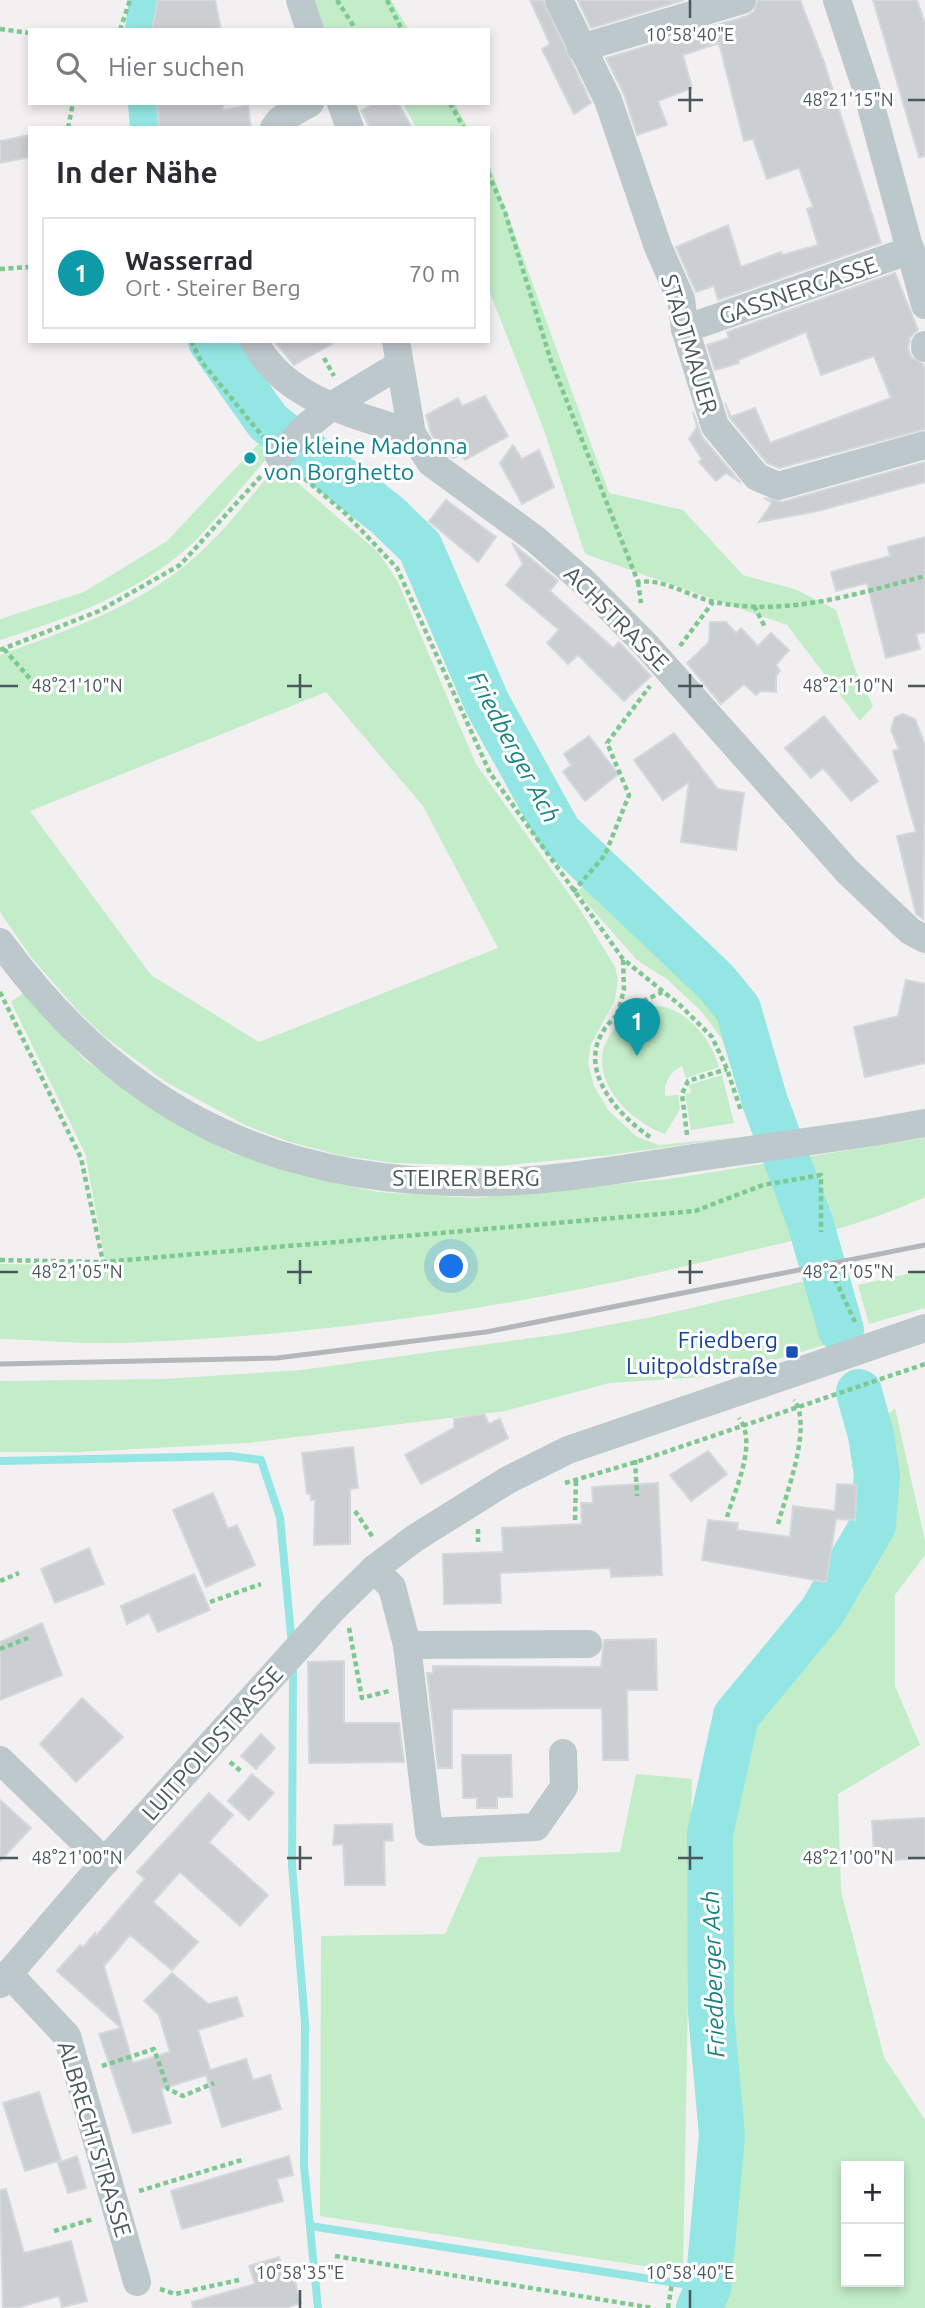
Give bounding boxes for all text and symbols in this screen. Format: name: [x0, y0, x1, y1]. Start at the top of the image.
text: 10°58'40"E: [646, 24, 734, 44]
search box: [28, 28, 490, 105]
icon: search: [52, 48, 90, 86]
text: Hier suchen: [108, 52, 245, 81]
text: 48°21'15"N: [802, 89, 894, 109]
text: In der Nähe: [56, 155, 218, 189]
text: Wasserrad: [125, 246, 253, 275]
street label: GASSNERGASSE: [716, 251, 880, 329]
text: 1: [75, 261, 87, 286]
text: 70 m: [409, 261, 460, 286]
street label: STADTMAUER: [657, 271, 723, 417]
text: Ort · Steirer Berg: [125, 275, 301, 300]
place label: Die kleine Madonna von Borghetto: [264, 433, 468, 484]
marker: Die kleine Madonna von Borghetto: [242, 450, 258, 466]
street label: ACHSTRASSE: [560, 561, 674, 675]
water label: Friedberger Ach: [463, 667, 565, 827]
text: 48°21'10"N: [31, 675, 123, 695]
text: 48°21'10"N: [802, 675, 894, 695]
pin: 1: [614, 998, 660, 1056]
street label: STEIRER BERG: [392, 1165, 540, 1190]
your location: [434, 1249, 468, 1283]
text: 48°21'05"N: [31, 1261, 123, 1281]
text: 48°21'05"N: [802, 1261, 894, 1281]
place label: Friedberg Luitpoldstraße: [626, 1327, 778, 1378]
marker: Friedberg Luitpoldstraße: [784, 1344, 800, 1360]
street label: LUITPOLDSTRASSE: [137, 1661, 287, 1825]
text: 48°21'00"N: [31, 1847, 123, 1867]
text: 48°21'00"N: [802, 1847, 894, 1867]
water label: Friedberger Ach: [697, 1890, 729, 2058]
street label: ALBRECHTSTRASSE: [53, 2038, 137, 2240]
map controls: [841, 2161, 904, 2287]
button: +: [841, 2161, 904, 2224]
button: −: [841, 2224, 904, 2287]
text: 10°58'35"E: [256, 2262, 344, 2282]
text: 10°58'40"E: [646, 2262, 734, 2282]

